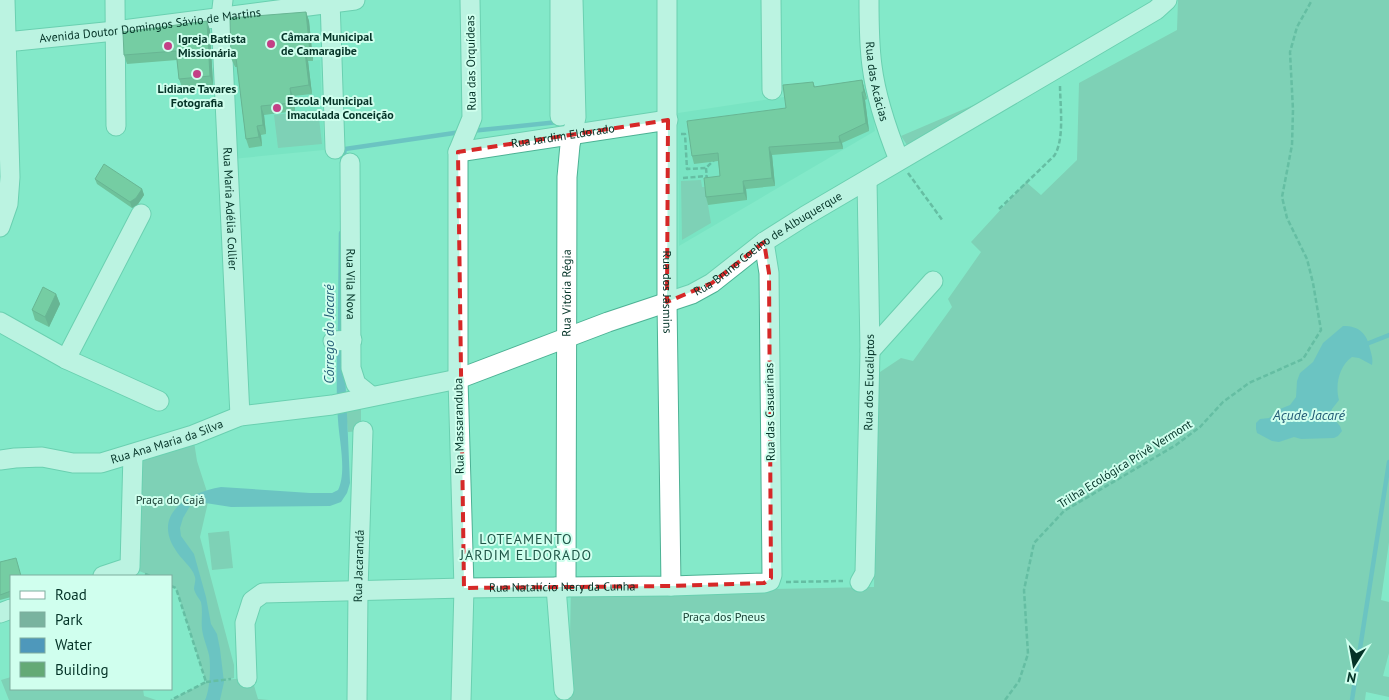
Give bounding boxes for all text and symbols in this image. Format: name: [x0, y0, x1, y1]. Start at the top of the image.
street label: Avenida Doutor Domingos Sávio de Martins: [39, 4, 262, 46]
street label: Rua das Orquídeas: [462, 15, 479, 111]
place label: Câmara Municipal de Camaragibe: [281, 29, 373, 58]
place label: Igreja Batista Missionária: [178, 31, 246, 60]
marker: Câmara Municipal de Camaragibe: [265, 38, 277, 50]
marker: Igreja Batista Missionária: [162, 40, 174, 52]
street label: Rua das Acácias: [863, 41, 892, 123]
marker: Lidiane Tavares Fotografia: [191, 68, 203, 80]
place label: Lidiane Tavares Fotografia: [158, 81, 236, 110]
place label: Escola Municipal Imaculada Conceição: [287, 93, 394, 122]
marker: Escola Municipal Imaculada Conceição: [271, 102, 283, 114]
street label: Rua Jardim Eldorado: [510, 120, 616, 151]
street label: Rua Maria Adélia Collier: [220, 147, 241, 270]
street label: Rua Bruno Coelho de Albuquerque: [691, 188, 844, 299]
street label: Rua Vila Nova: [343, 248, 359, 320]
street label: Rua Vitória Régia: [559, 249, 574, 337]
street label: Rua dos Jasmins: [660, 251, 675, 334]
water label: Córrego do Jacaré: [320, 284, 338, 384]
street label: Rua dos Eucaliptos: [860, 334, 877, 431]
street label: Rua das Casuarinas: [761, 363, 778, 461]
street label: Rua Massaranduba: [450, 378, 467, 474]
water label: Açude Jacaré: [1272, 406, 1346, 424]
street label: Rua Ana Maria da Silva: [109, 416, 225, 467]
street label: Trilha Ecológica Privê Vermont: [1055, 416, 1195, 511]
park label: Praça do Cajá: [136, 492, 204, 507]
street label: Rua Jacarandá: [350, 529, 367, 602]
district label: LOTEAMENTO JARDIM ELDORADO: [459, 530, 592, 564]
legend: [10, 575, 172, 690]
street label: Rua Natalício Nery da Cunha: [489, 578, 635, 595]
text: Road: [55, 585, 87, 604]
park label: Praça dos Pneus: [683, 609, 765, 624]
text: Park: [55, 610, 83, 629]
text: Water: [55, 635, 92, 654]
north arrow: [1329, 640, 1379, 690]
text: Building: [55, 660, 109, 679]
text: N: [1345, 668, 1358, 687]

